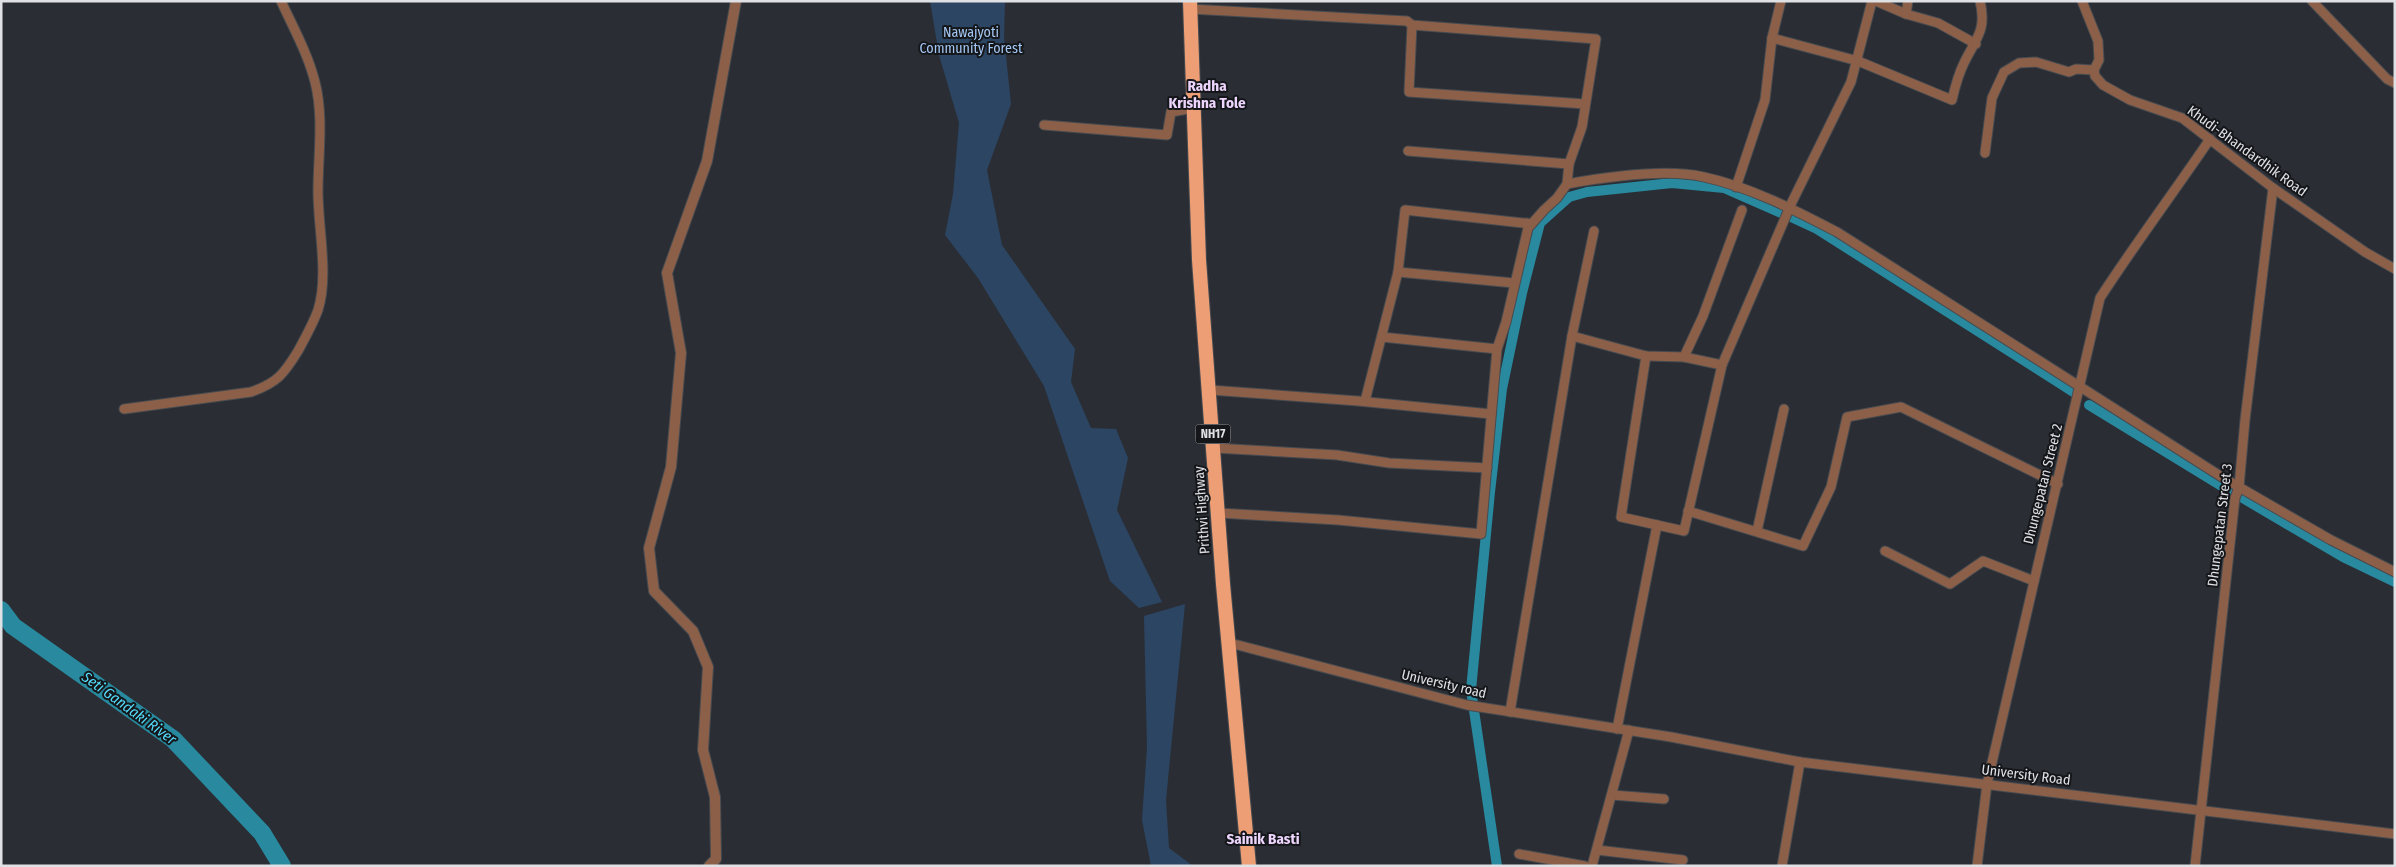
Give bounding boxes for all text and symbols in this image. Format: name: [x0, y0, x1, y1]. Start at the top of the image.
park label: Nawajyoti Community Forest: [920, 24, 1023, 57]
district label: Radha Krishna Tole: [1168, 77, 1246, 112]
street label: Khudi-Bhandardhik Road: [2184, 102, 2310, 200]
street label: Dhungepatan Street 2: [2020, 422, 2066, 546]
road number: NH17: [1196, 424, 1230, 444]
street label: Dhungepatan Street 3: [2204, 463, 2236, 587]
street label: Prithvi Highway: [1190, 465, 1214, 555]
street label: University road: [1400, 666, 1488, 702]
water label: Seti Gandaki River: [78, 667, 180, 749]
street label: University Road: [1981, 761, 2071, 789]
district label: Sainik Basti: [1226, 830, 1300, 848]

